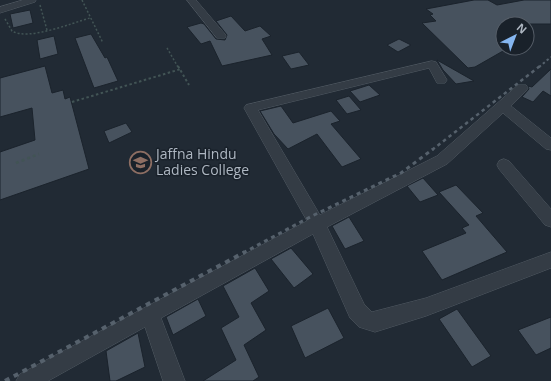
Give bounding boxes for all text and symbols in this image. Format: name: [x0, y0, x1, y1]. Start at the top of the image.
north arrow: [495, 16, 535, 56]
text: N: [514, 20, 530, 37]
place label: Jaffna Hindu Ladies College: [154, 144, 249, 179]
school or university icon: Jaffna Hindu Ladies College: [127, 149, 153, 175]

